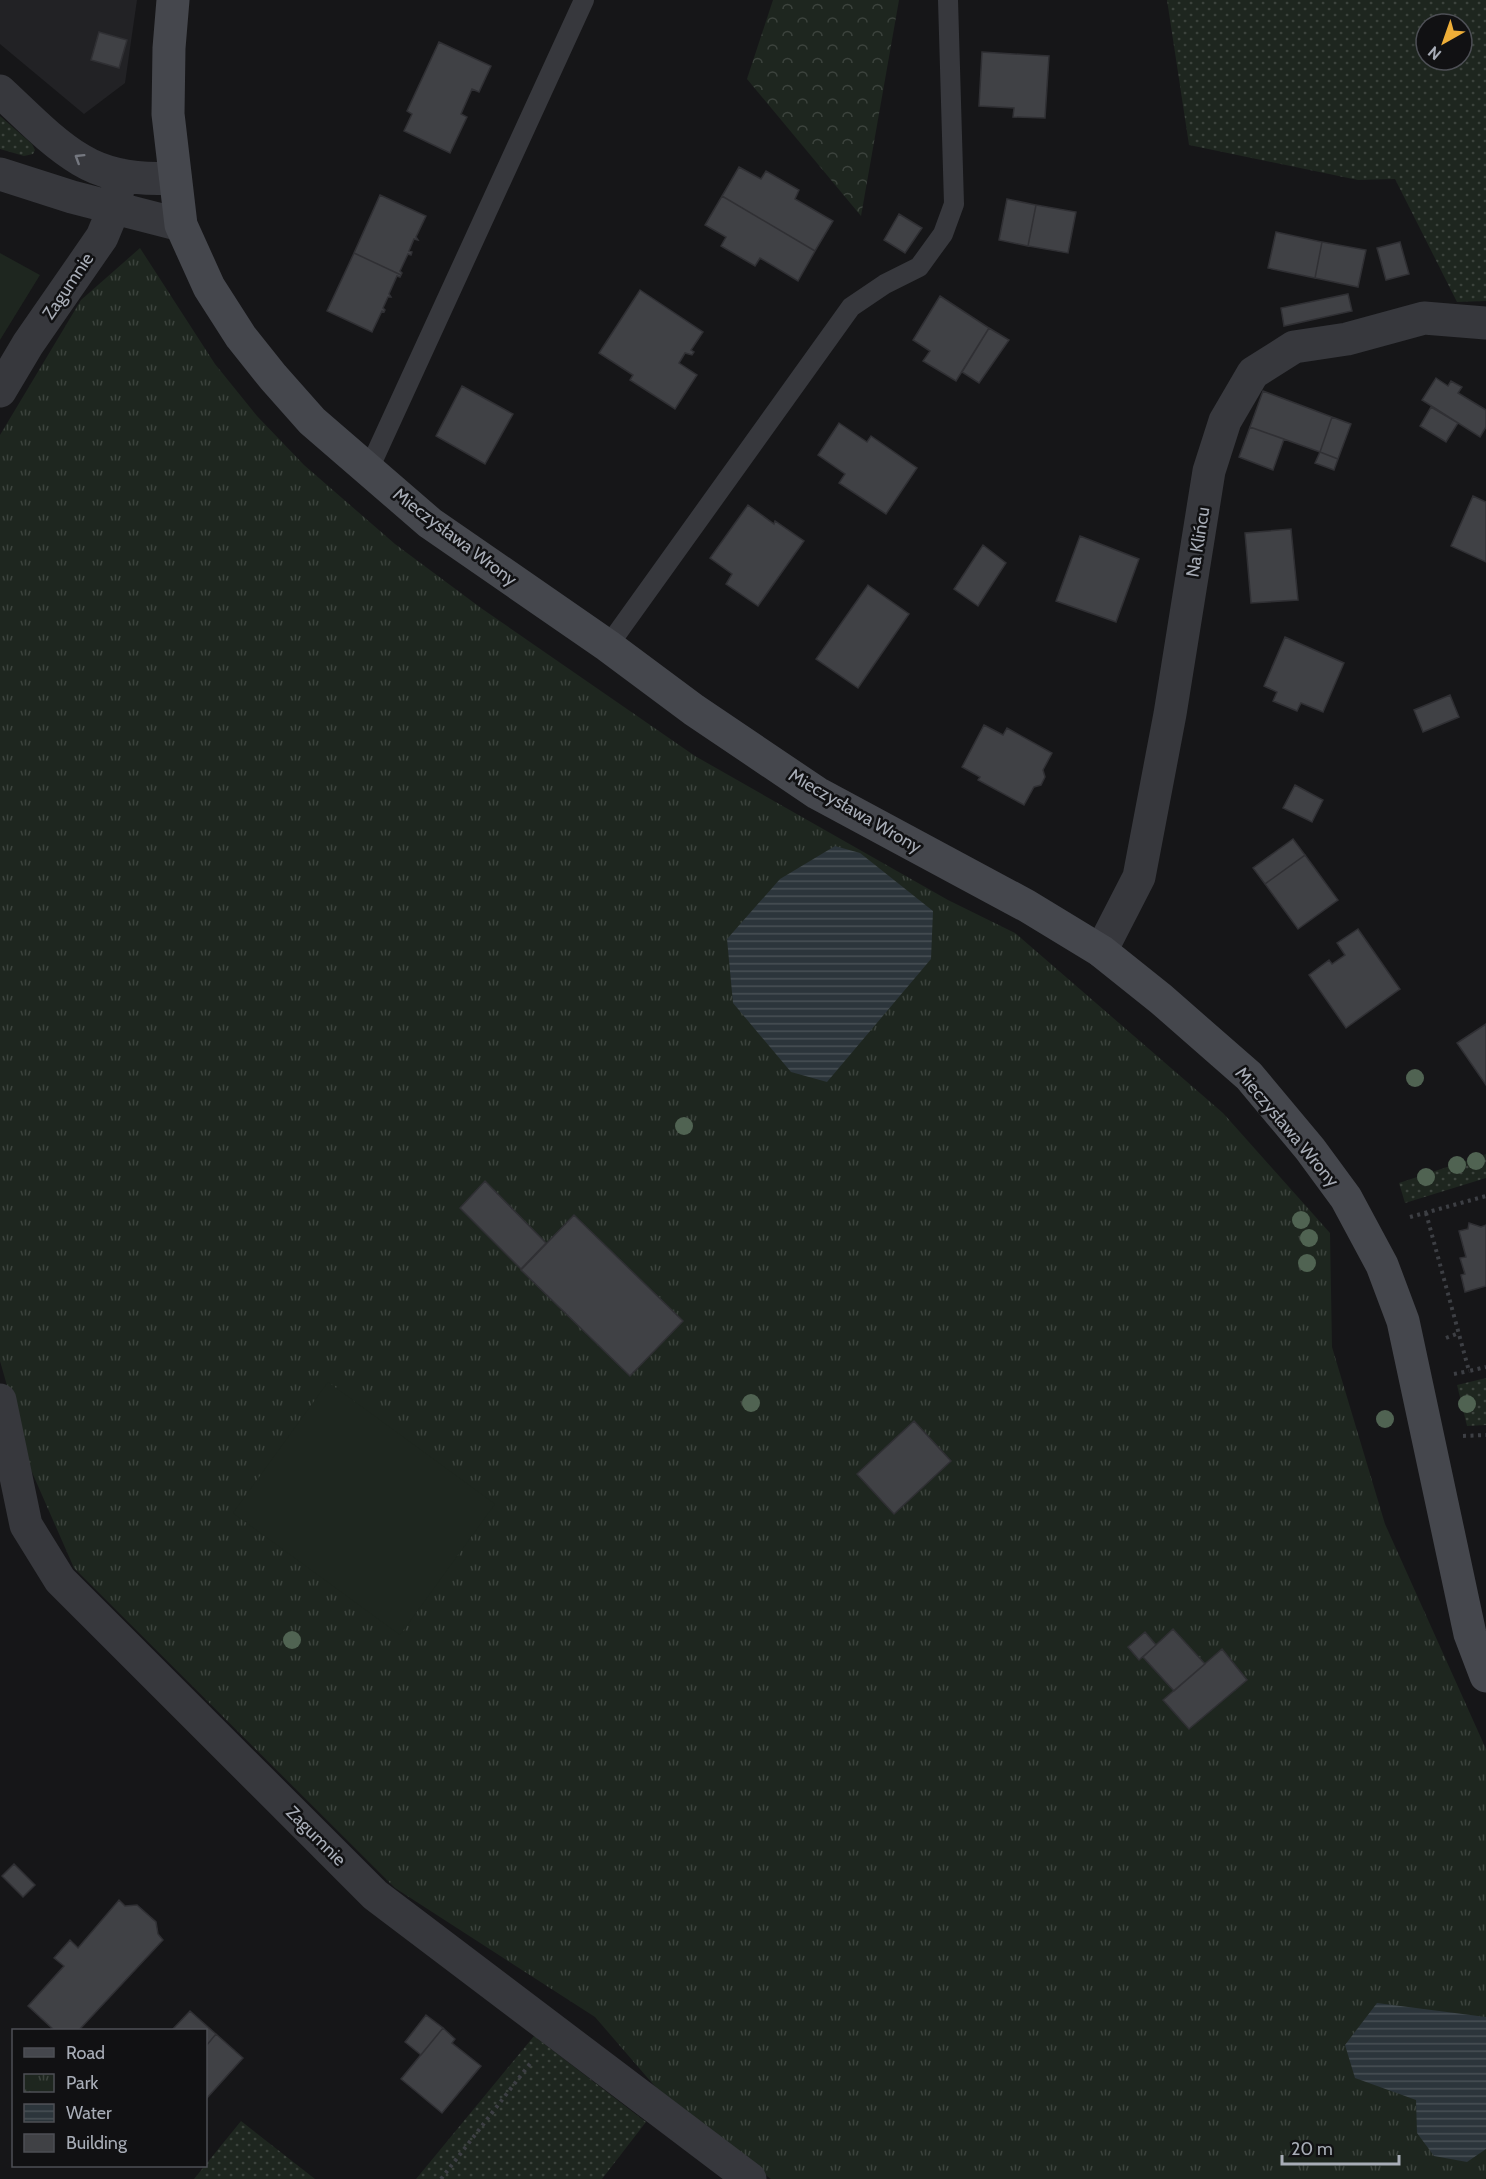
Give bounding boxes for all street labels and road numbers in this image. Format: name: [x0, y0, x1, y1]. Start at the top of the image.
street label: Zagumnie: [38, 249, 98, 323]
street label: Mieczysława Wrony: [389, 483, 521, 591]
street label: Na Klińcu: [1182, 505, 1214, 579]
street label: Mieczysława Wrony: [785, 764, 925, 858]
street label: Mieczysława Wrony: [1230, 1063, 1344, 1191]
street label: Zagumnie: [281, 1801, 351, 1871]

